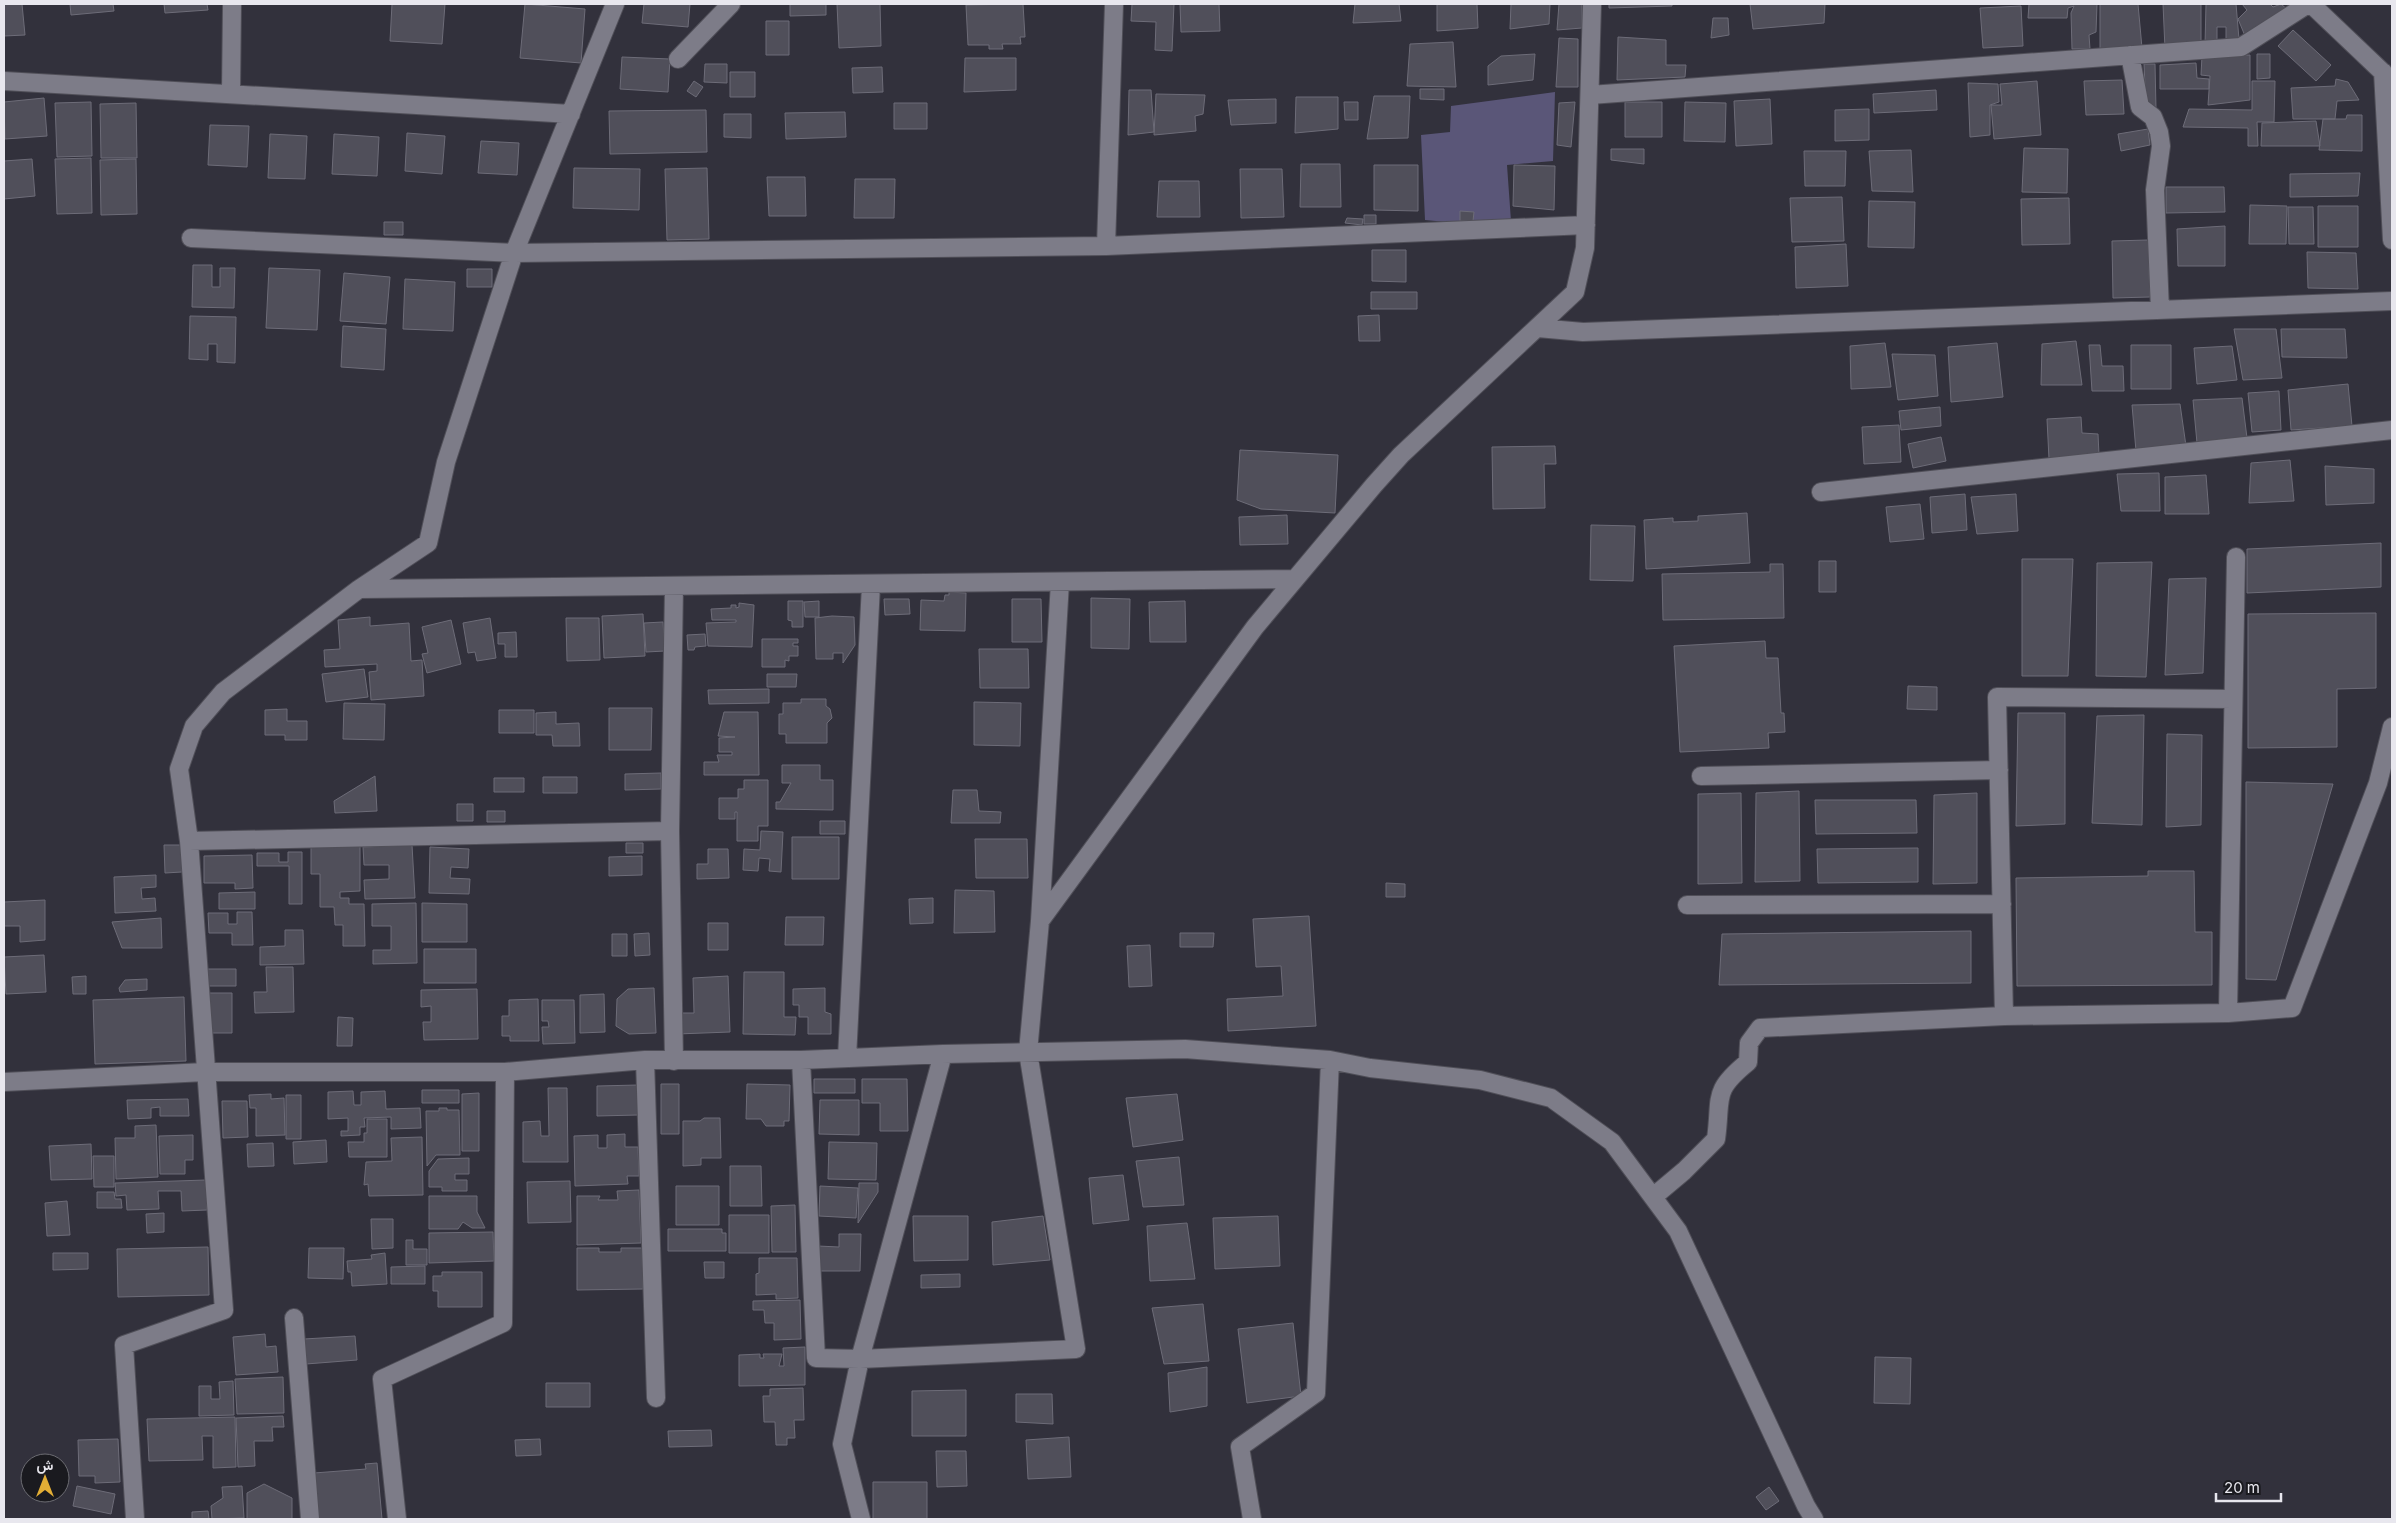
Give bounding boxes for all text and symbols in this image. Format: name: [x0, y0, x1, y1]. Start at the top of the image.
north arrow: [20, 1453, 70, 1503]
text: ش: [37, 1456, 54, 1474]
scale bar: [2216, 1470, 2281, 1502]
text: 20 m: [2224, 1478, 2260, 1497]

